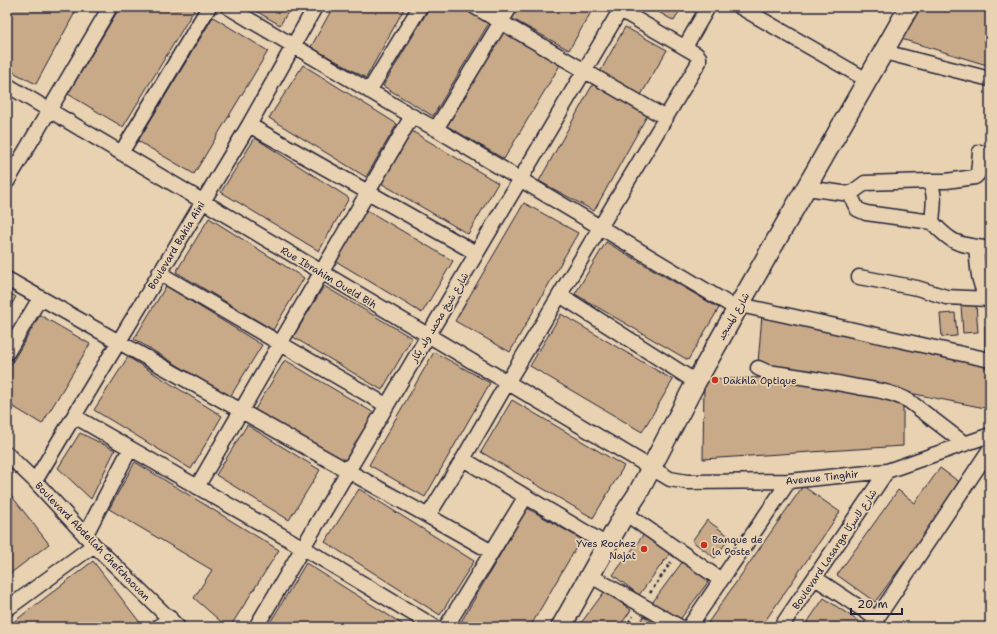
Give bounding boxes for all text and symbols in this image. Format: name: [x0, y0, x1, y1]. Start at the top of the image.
street label: Boulevard Bahia Aini: [145, 199, 208, 292]
street label: Rue Ibrahim Oueld Bih: [278, 244, 379, 311]
street label: شارع شيخ محمد ولد بكار: [407, 270, 472, 366]
street label: شارع المسجد: [715, 290, 753, 343]
place label: Dakhla Optique: [723, 374, 797, 387]
marker: Dakhla Optique: [710, 375, 720, 385]
street label: Avenue Tinghir: [785, 467, 859, 488]
street label: Boulevard Abdellah Chefchaouan: [32, 479, 153, 604]
street label: Boulevard Lasarga شارع لاسركا: [789, 486, 881, 613]
place label: Banque de la Poste: [712, 533, 763, 558]
place label: Yves Rochez Najat: [576, 537, 636, 562]
marker: Banque de la Poste: [699, 540, 709, 550]
marker: Yves Rochez Najat: [639, 544, 649, 554]
scale bar: [851, 590, 902, 616]
text: 20 m: [857, 596, 888, 612]

